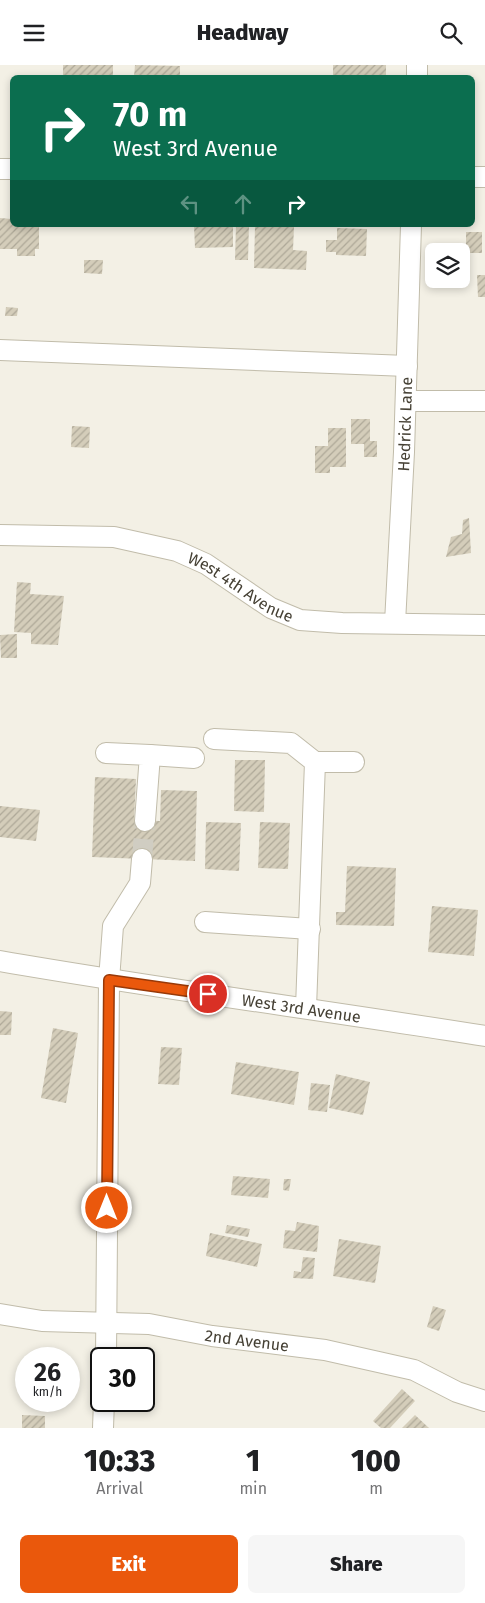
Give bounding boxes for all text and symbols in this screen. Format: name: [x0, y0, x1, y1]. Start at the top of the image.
icon: menu: [20, 19, 48, 47]
text: Headway: [197, 19, 288, 46]
icon: search: [437, 19, 465, 47]
text: 70 m: [113, 93, 187, 135]
icon: right: [30, 95, 95, 160]
text: West 3rd Avenue: [113, 135, 278, 162]
icon: left: [176, 190, 204, 218]
icon: ahead: [229, 190, 257, 218]
icon: right: [282, 190, 310, 218]
map controls: [425, 243, 470, 288]
button: layers: [425, 243, 470, 288]
street label: Hedrick Lane: [393, 377, 416, 472]
street label: West 4th Avenue: [185, 548, 296, 626]
pin: [187, 973, 229, 1015]
icon: arrive: [194, 980, 222, 1008]
street label: West 3rd Avenue: [241, 990, 362, 1026]
position arrow: [80, 1181, 132, 1233]
street label: 2nd Avenue: [203, 1325, 290, 1355]
speed limit sign: 30: [90, 1347, 155, 1412]
text: 26: [34, 1358, 61, 1388]
text: km/h: [33, 1385, 62, 1399]
text: 10:33: [84, 1443, 155, 1479]
text: 1: [246, 1443, 260, 1479]
text: 100: [351, 1443, 401, 1479]
text: Arrival: [96, 1479, 143, 1498]
text: min: [239, 1479, 267, 1498]
text: m: [369, 1479, 383, 1498]
button: Exit: [20, 1535, 238, 1593]
button: Share: [248, 1535, 465, 1593]

